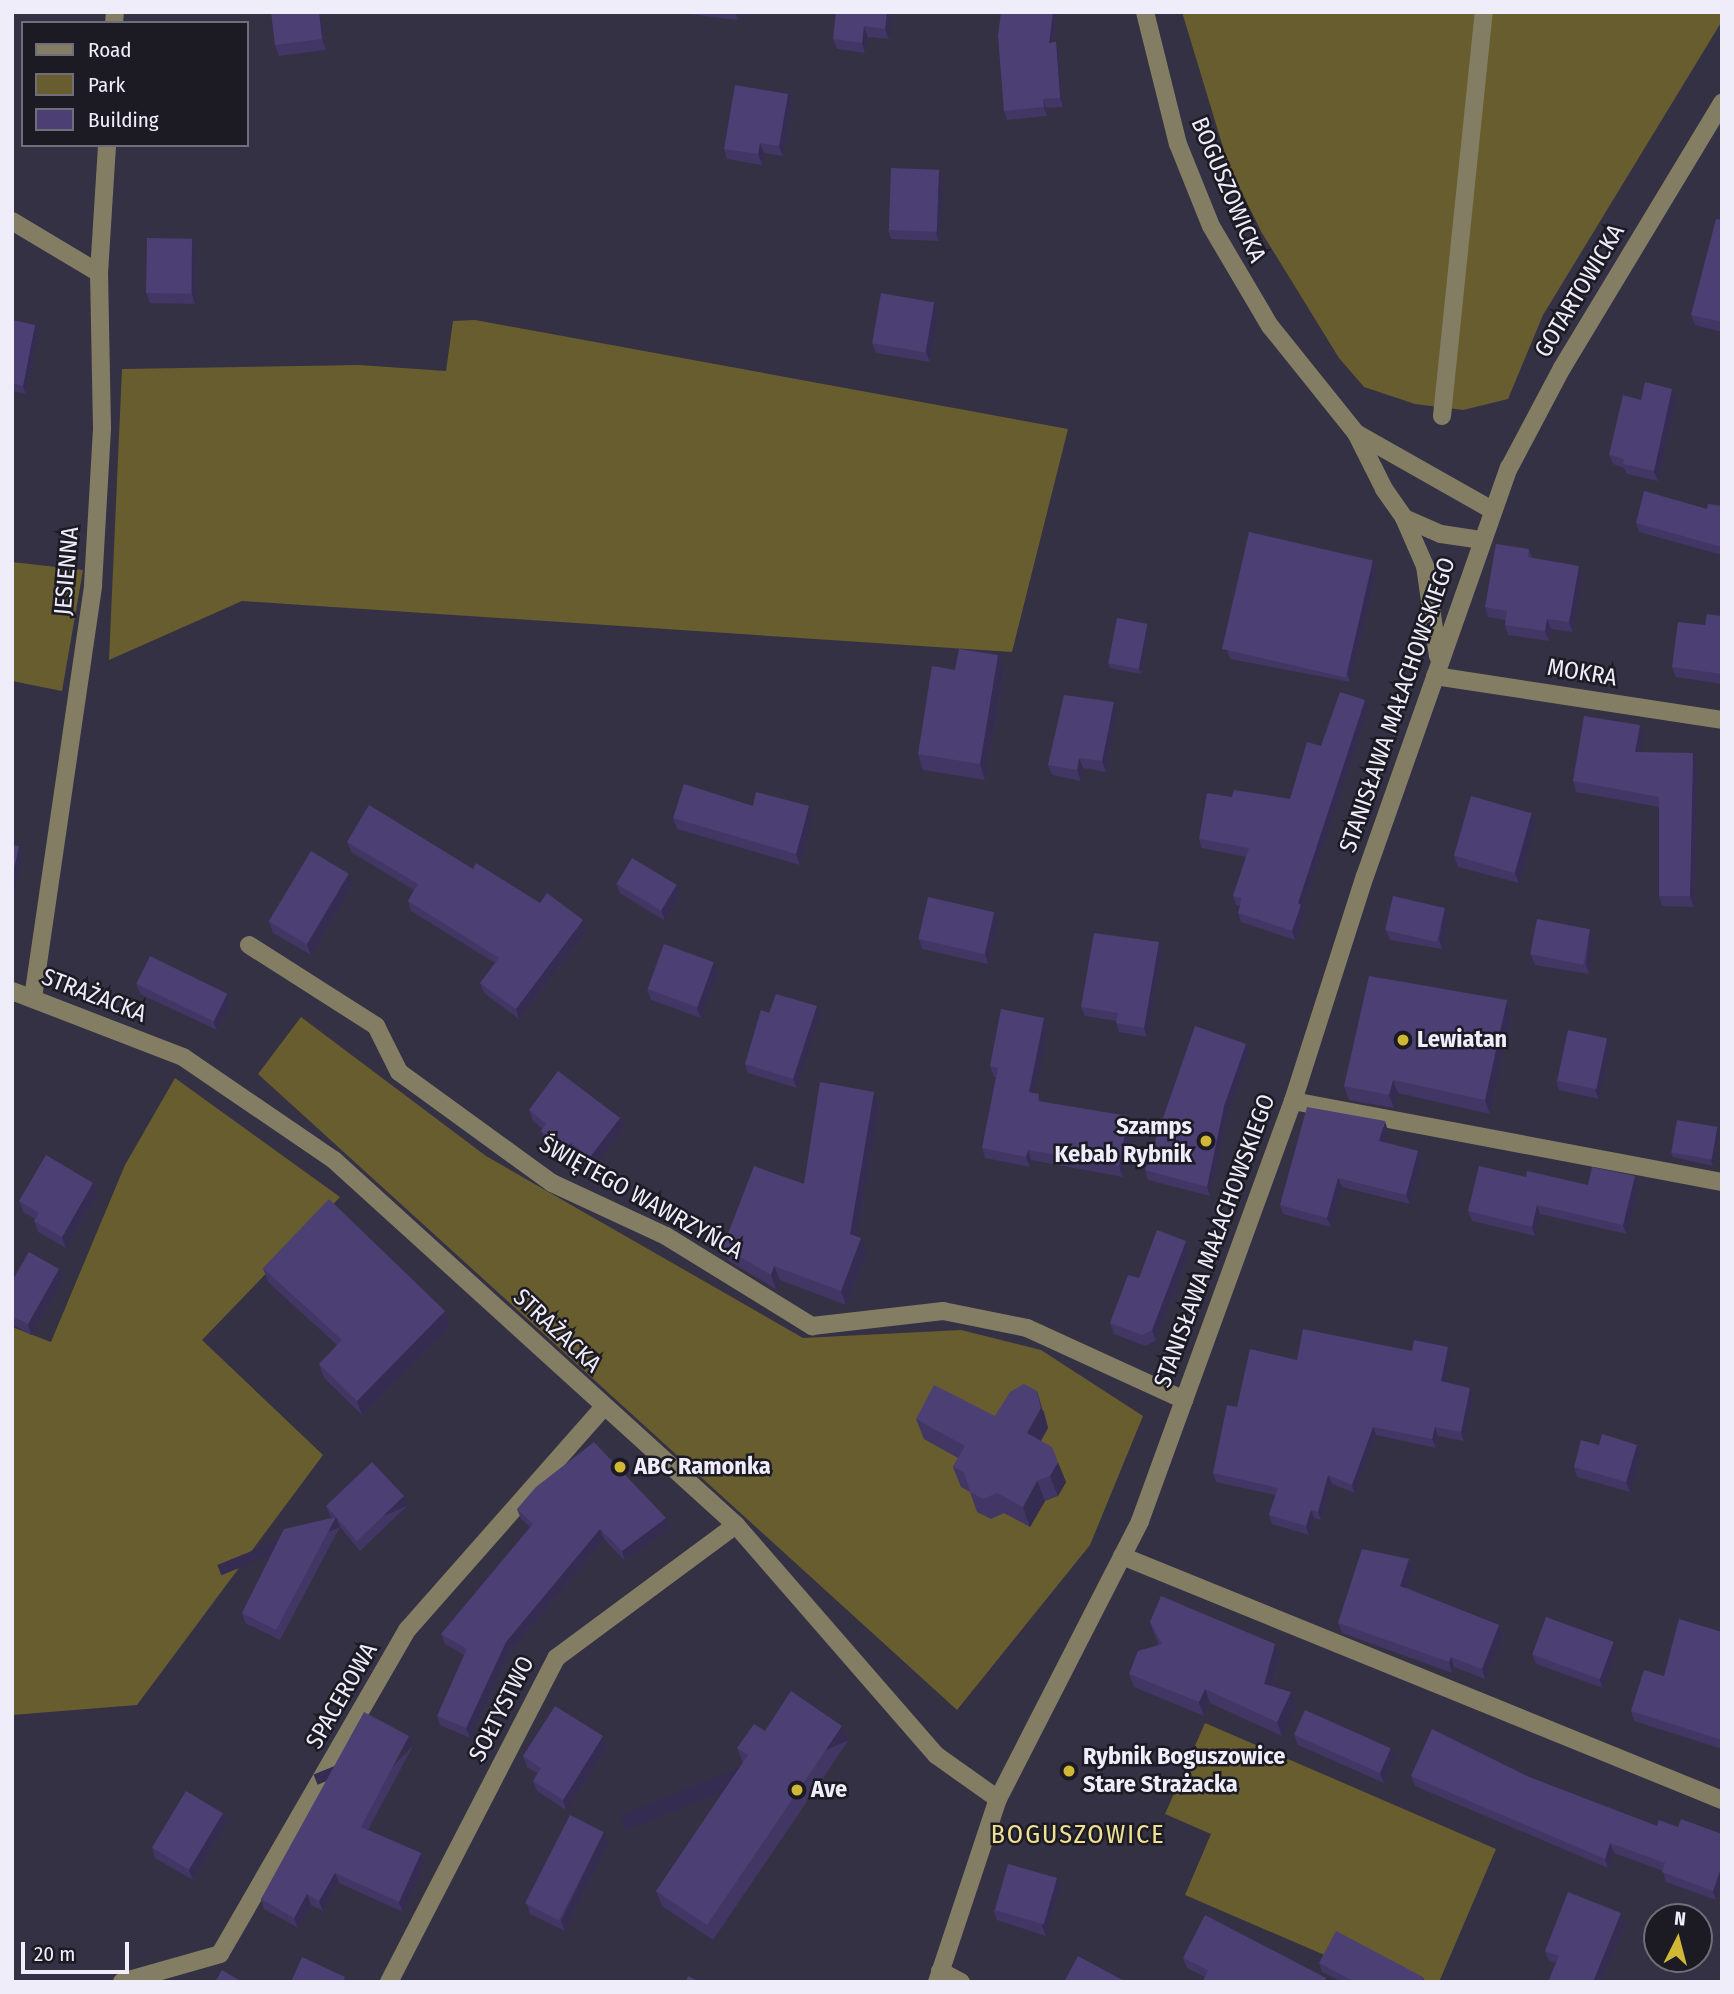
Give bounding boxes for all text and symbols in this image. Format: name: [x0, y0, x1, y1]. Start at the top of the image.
legend: [21, 21, 248, 147]
text: Road: [88, 37, 132, 63]
text: Park: [88, 72, 125, 98]
text: Building: [88, 107, 159, 133]
street label: BOGUSZOWICKA: [1184, 113, 1272, 267]
street label: GOTARTOWICKA: [1529, 219, 1631, 363]
street label: JESIENNA: [49, 526, 85, 616]
street label: STANISŁAWA MAŁACHOWSKIEGO: [1334, 554, 1462, 856]
street label: MOKRA: [1545, 653, 1619, 693]
street label: STRAŻACKA: [38, 963, 150, 1029]
place label: Lewiatan: [1417, 1026, 1507, 1054]
marker: Lewiatan: [1395, 1032, 1411, 1048]
street label: STANISŁAWA MAŁACHOWSKIEGO: [1148, 1090, 1282, 1392]
place label: Szamps Kebab Rybnik: [1055, 1113, 1192, 1169]
street label: ŚWIĘTEGO WAWRZYŃCA: [534, 1130, 748, 1266]
marker: Szamps Kebab Rybnik: [1198, 1133, 1214, 1149]
street label: STRAŻACKA: [507, 1283, 607, 1379]
place label: ABC Ramonka: [634, 1453, 771, 1481]
marker: ABC Ramonka: [612, 1459, 628, 1475]
street label: SPACEROWA: [300, 1638, 384, 1754]
street label: SOŁTYSTWO: [463, 1652, 541, 1766]
place label: Rybnik Boguszowice Stare Strażacka: [1083, 1743, 1285, 1799]
marker: Rybnik Boguszowice Stare Strażacka: [1061, 1763, 1077, 1779]
place label: Ave: [811, 1776, 847, 1804]
marker: Ave: [789, 1782, 805, 1798]
district label: BOGUSZOWICE: [992, 1819, 1164, 1851]
north arrow: [1643, 1903, 1713, 1973]
text: N: [1673, 1907, 1687, 1931]
scale bar: [24, 1927, 133, 1971]
text: 20 m: [34, 1941, 75, 1967]

